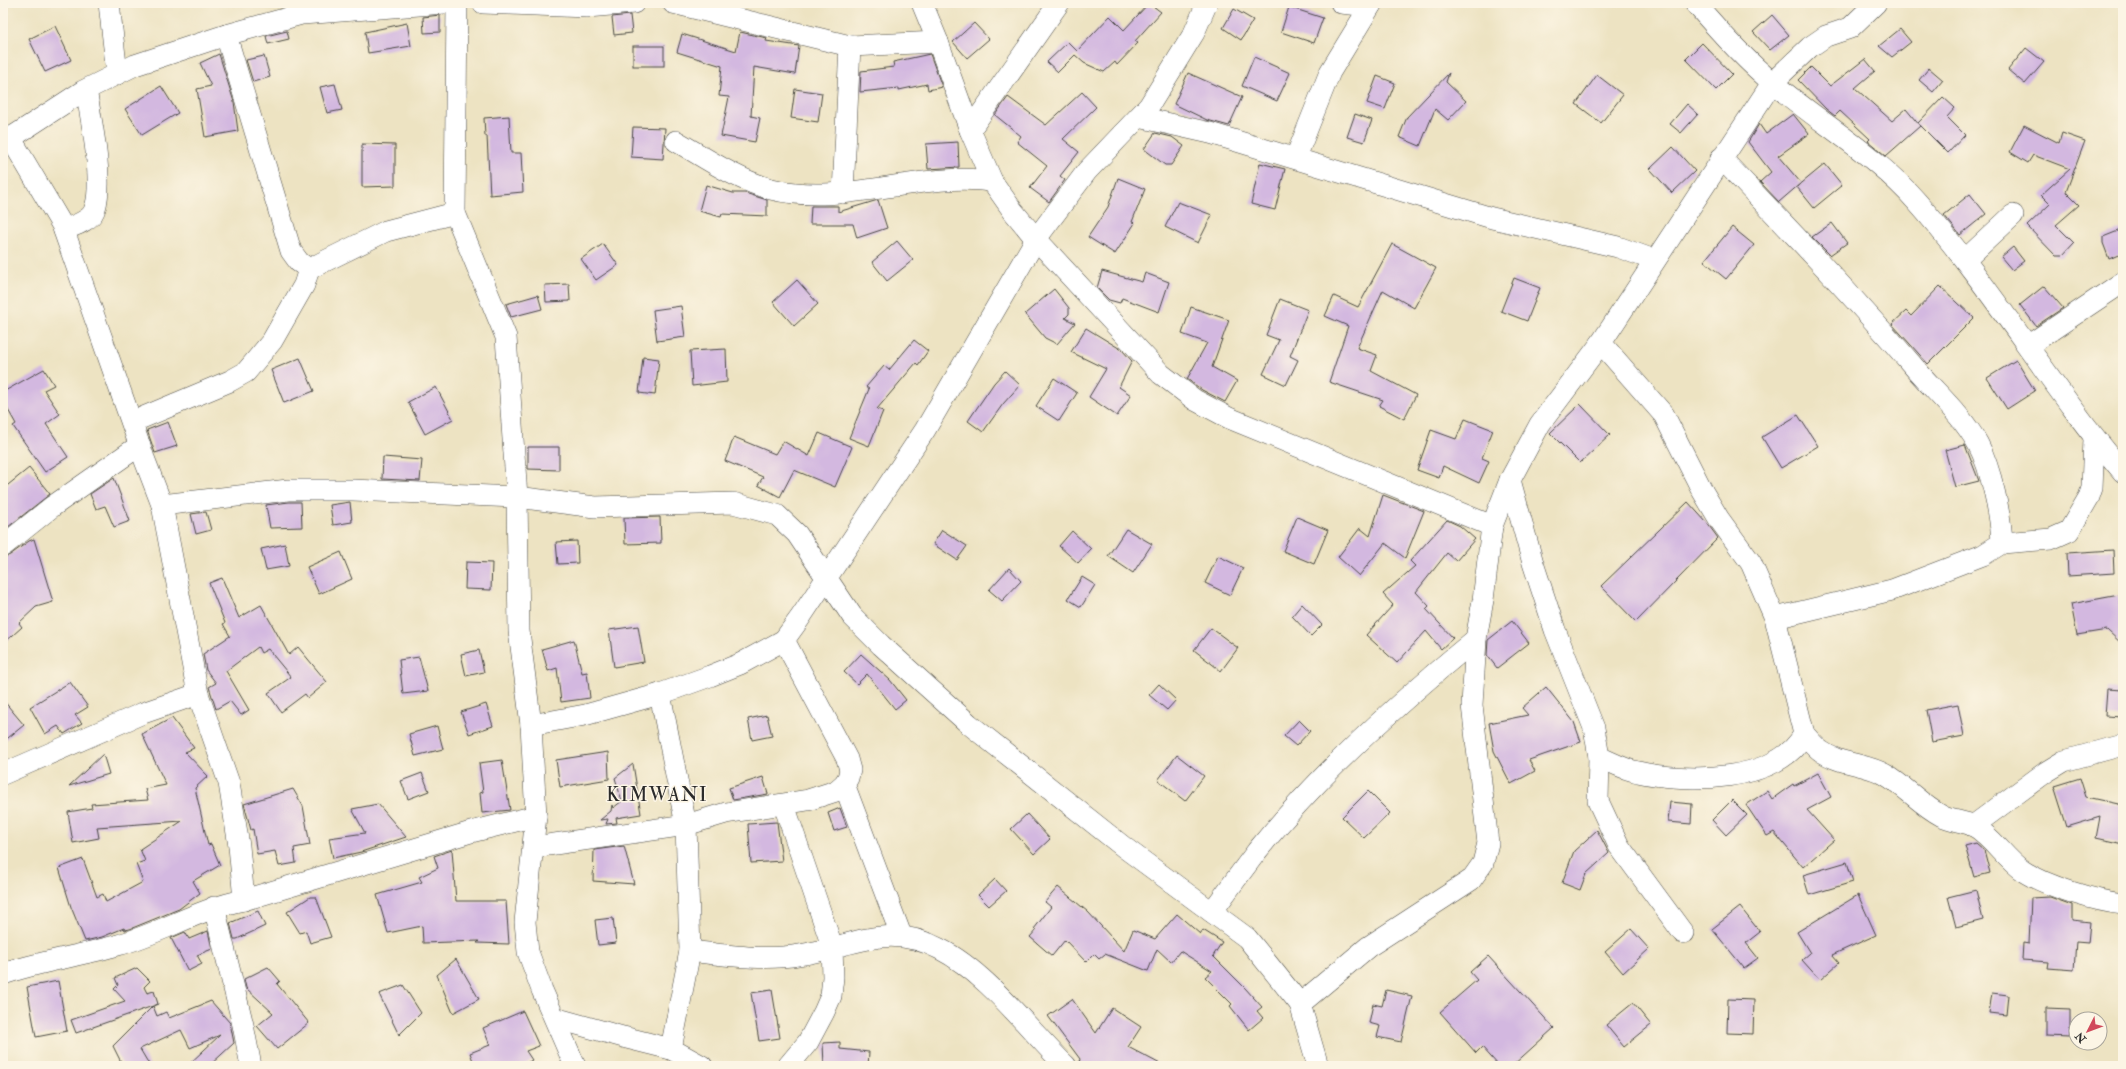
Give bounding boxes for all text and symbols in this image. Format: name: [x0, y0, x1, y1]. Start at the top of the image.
district label: KIMWANI: [606, 783, 708, 807]
north arrow: [2068, 1011, 2108, 1051]
text: N: [2072, 1028, 2090, 1046]

